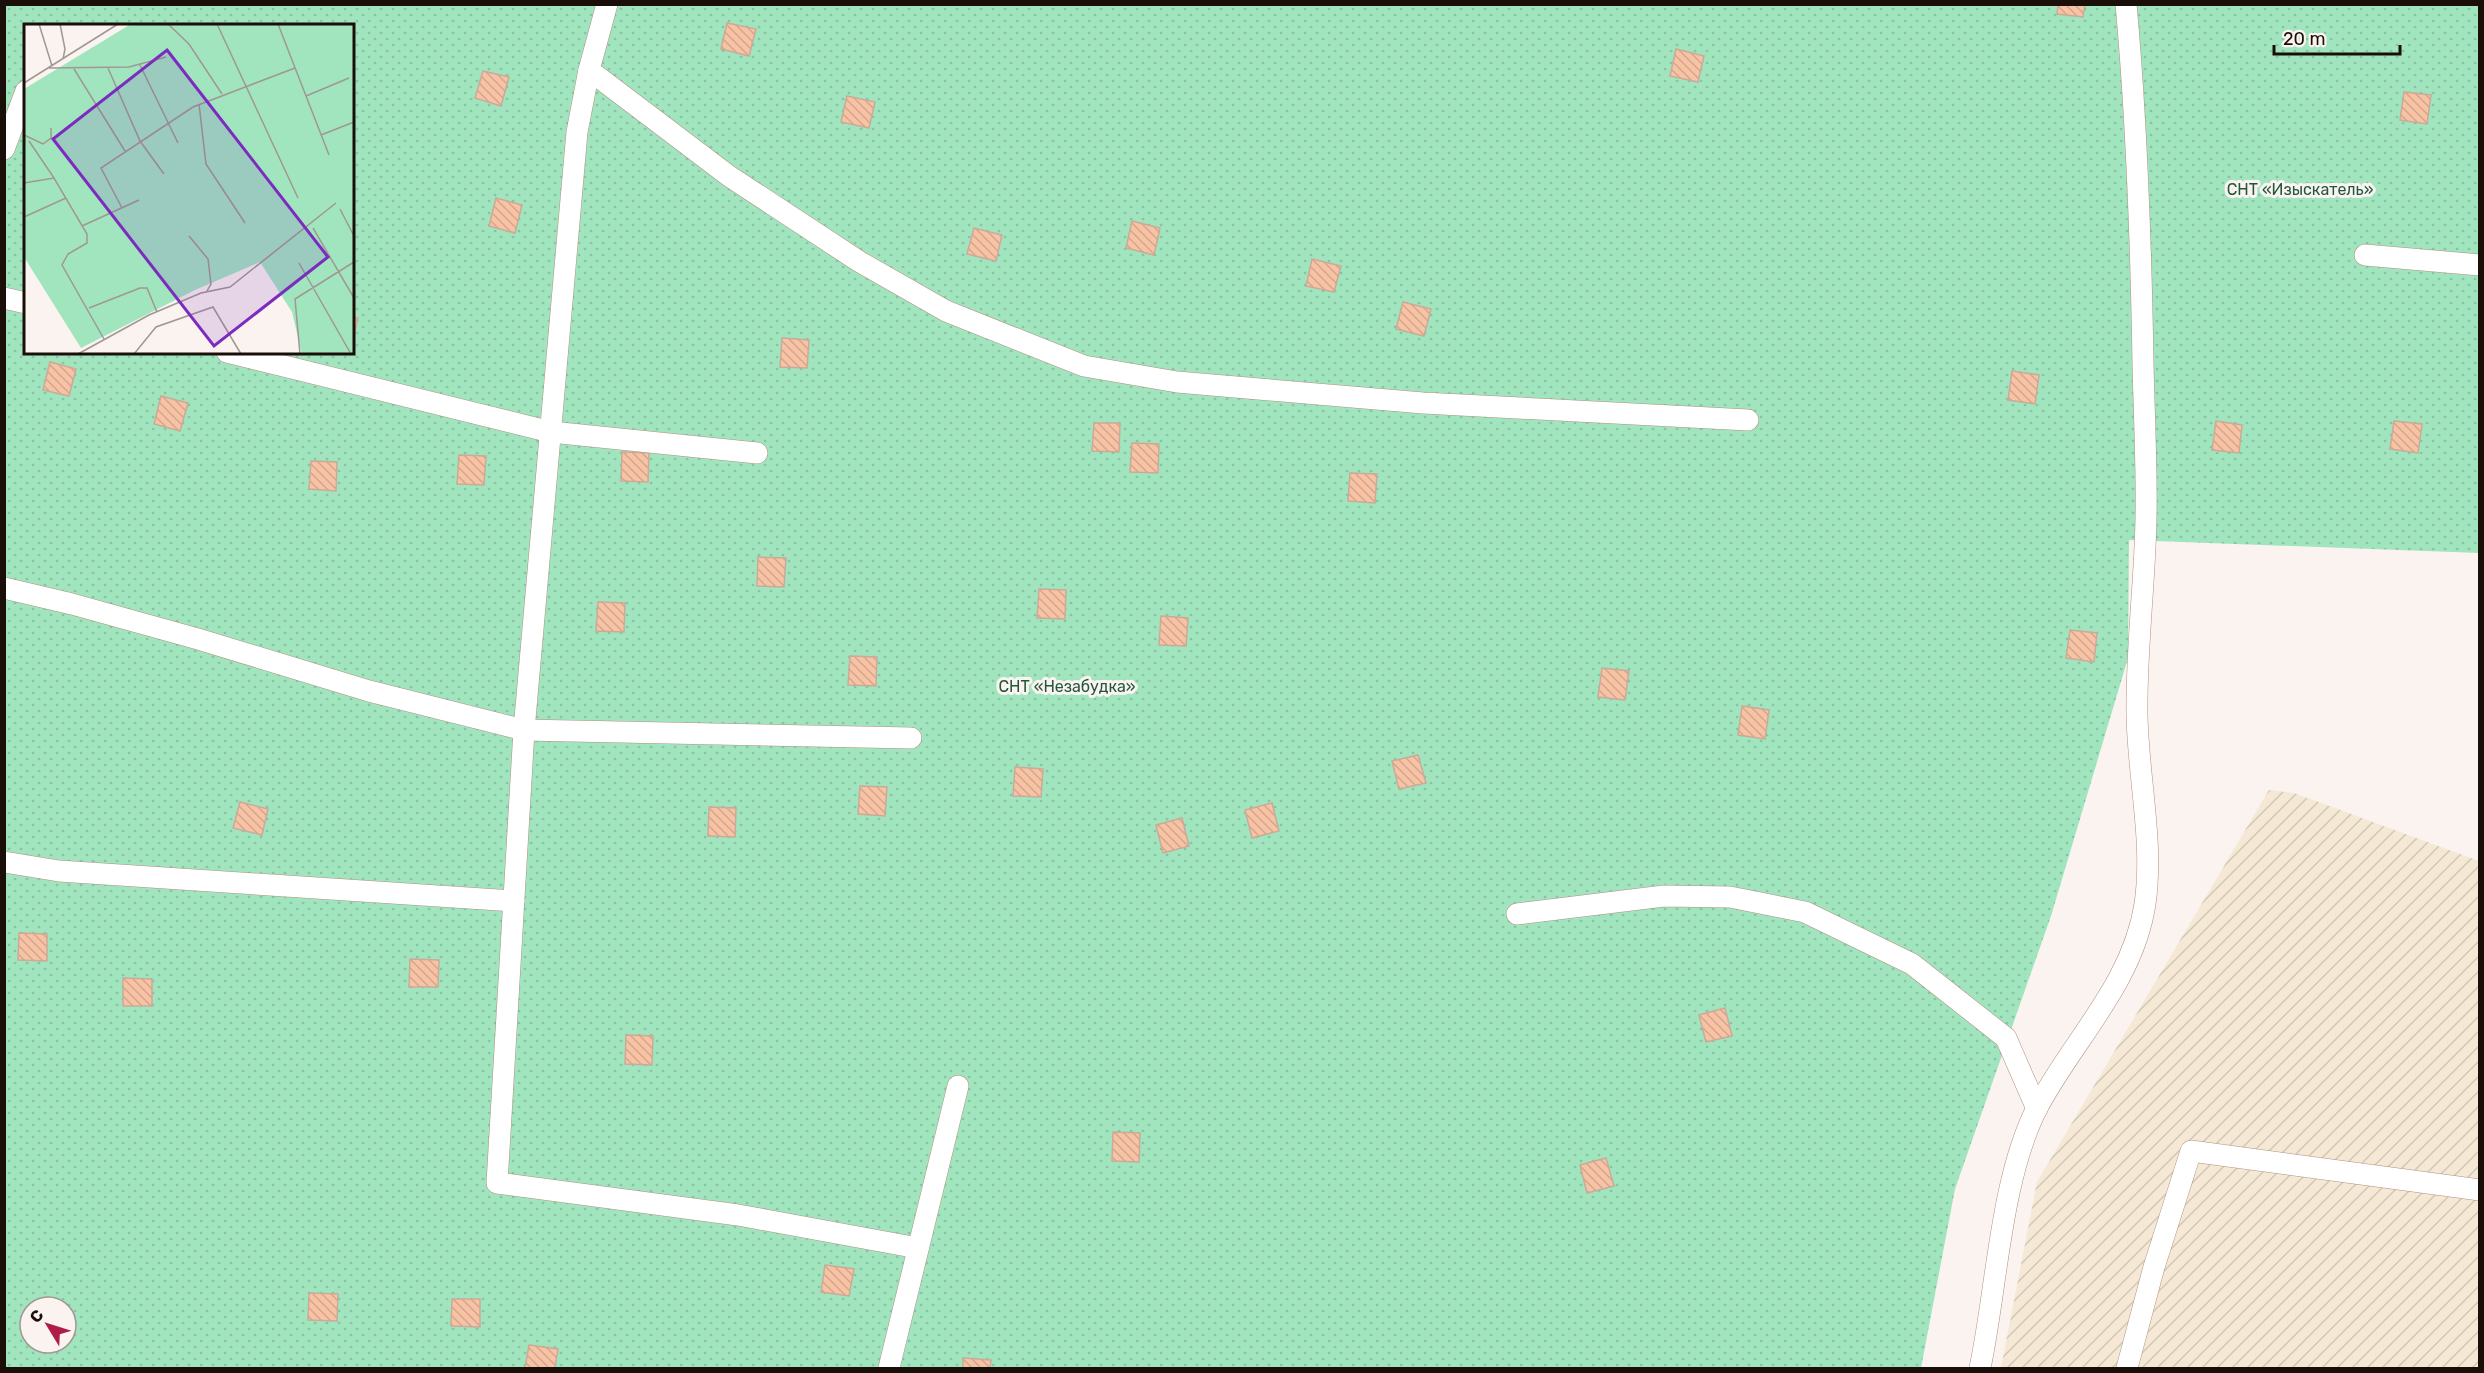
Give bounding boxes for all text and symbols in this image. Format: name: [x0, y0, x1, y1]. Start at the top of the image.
scale bar: [2274, 18, 2400, 56]
inset map: [24, 24, 354, 354]
text: 20 m: [2283, 28, 2325, 50]
park label: СНТ «Изыскатель»: [2227, 180, 2374, 199]
park label: СНТ «Незабудка»: [998, 677, 1136, 696]
north arrow: [18, 1295, 78, 1355]
text: С: [26, 1306, 48, 1326]

